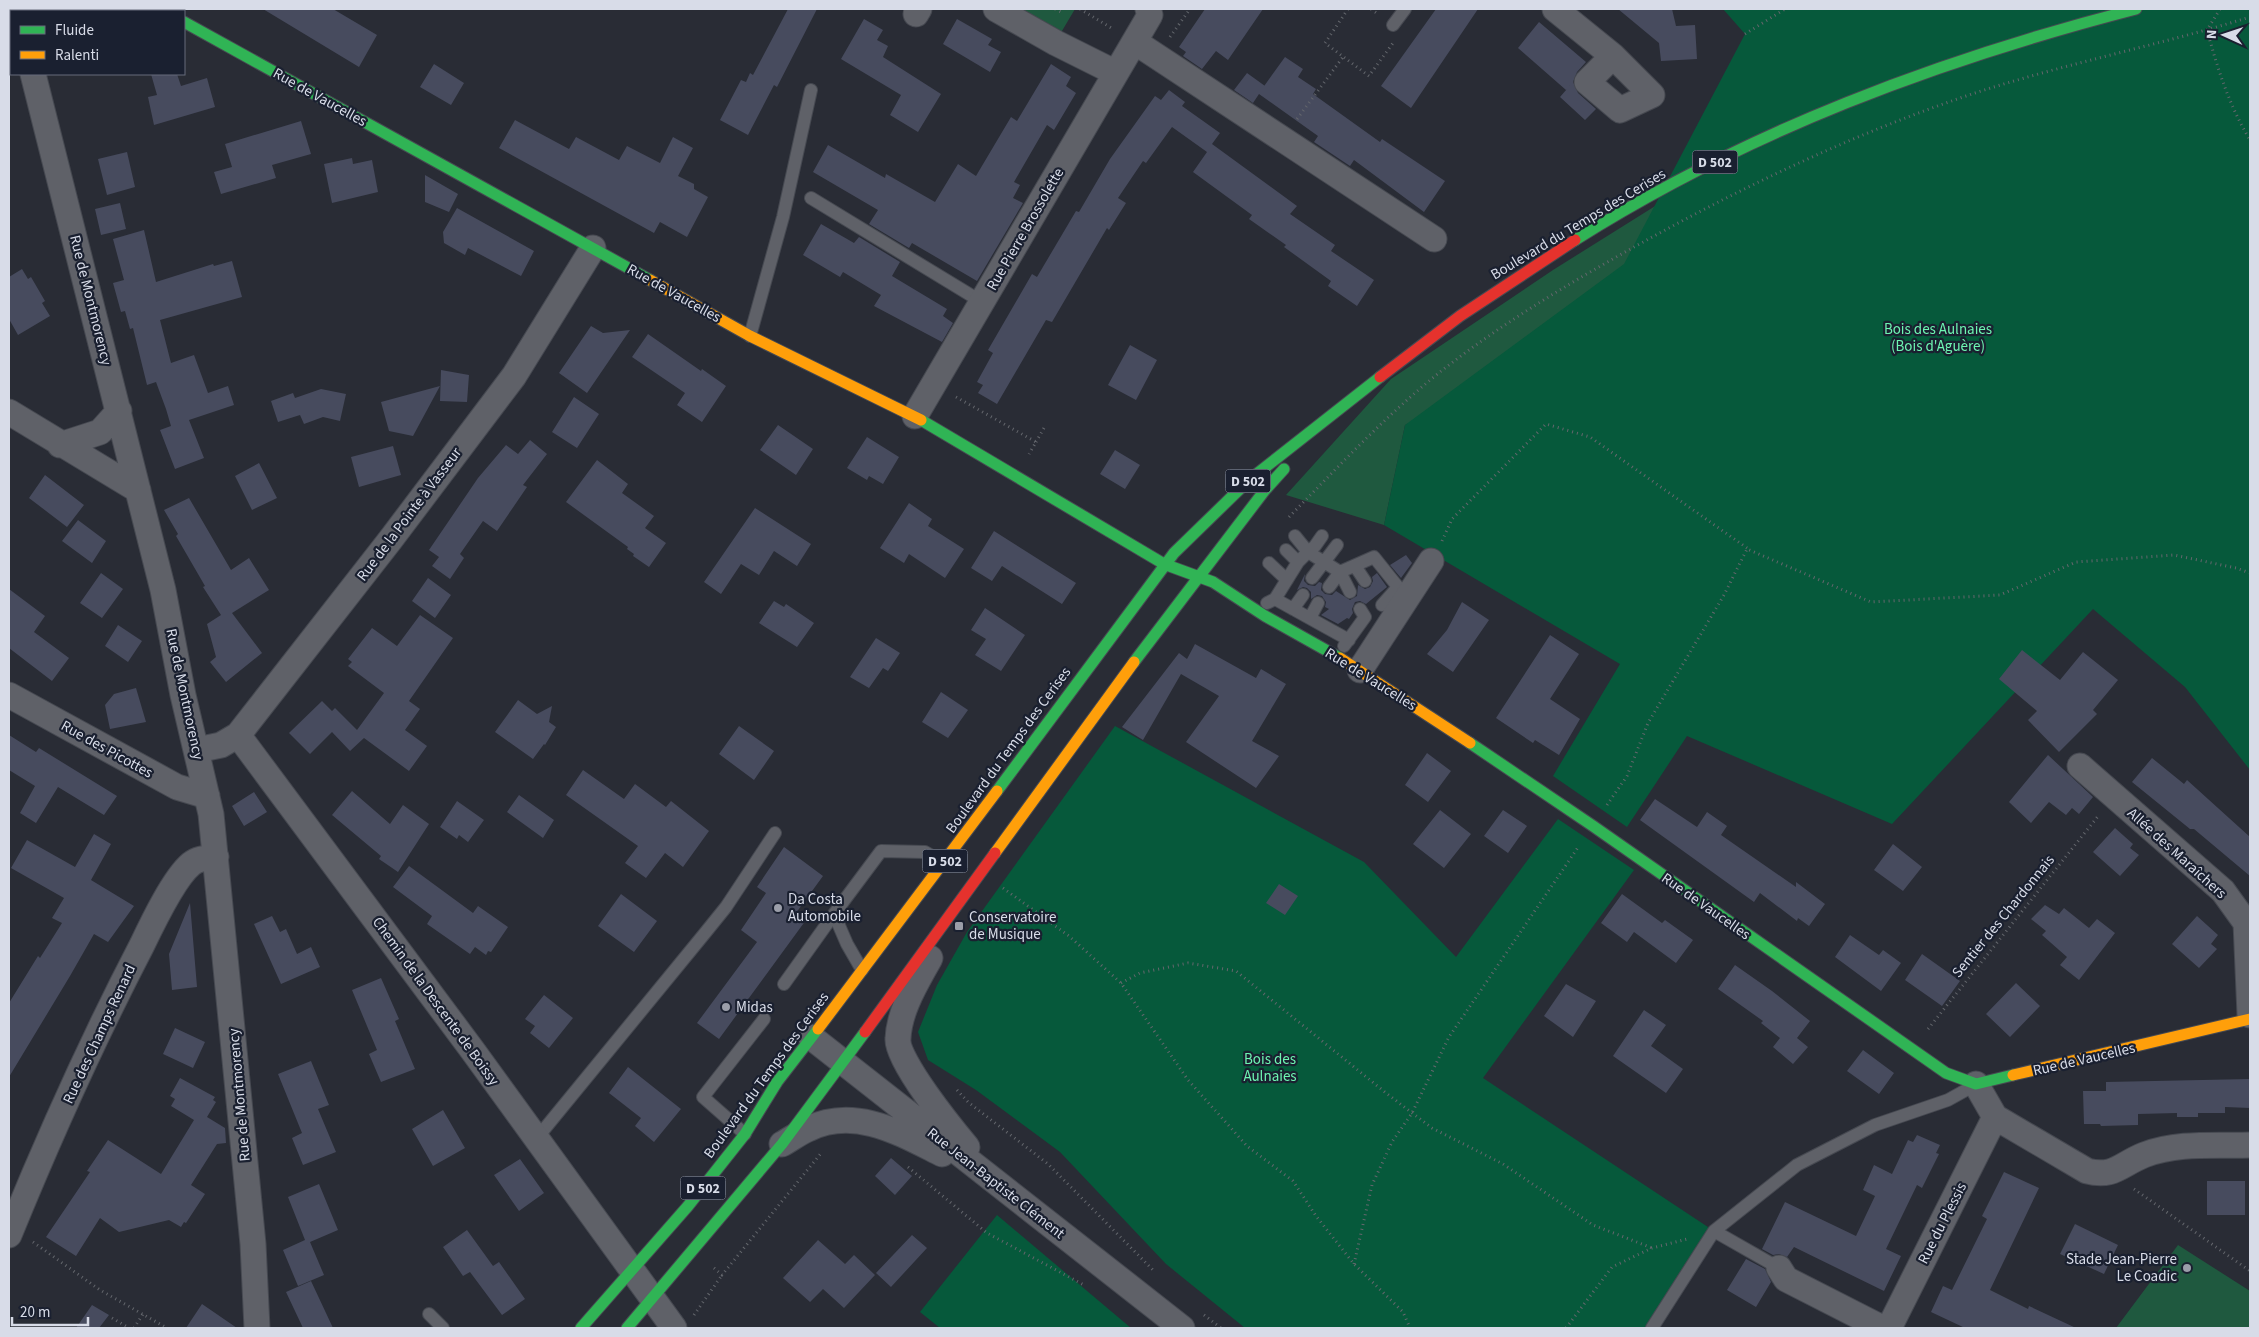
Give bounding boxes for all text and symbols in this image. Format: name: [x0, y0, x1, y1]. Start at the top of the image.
legend: [10, 10, 185, 75]
north arrow: [2199, 10, 2249, 60]
text: Fluide: [55, 20, 94, 41]
text: N: [2202, 29, 2222, 40]
text: Ralenti: [55, 45, 99, 66]
street label: Rue de Vaucelles: [269, 63, 370, 132]
road number: D 502: [1692, 150, 1738, 173]
street label: Rue Pierre Brossolette: [982, 164, 1069, 294]
street label: Boulevard du Temps des Cerises: [1487, 164, 1670, 285]
street label: Rue de Montmorency: [64, 233, 117, 367]
street label: Rue de Vaucelles: [623, 259, 724, 328]
park label: Bois des Aulnaies (Bois d'Aguère): [1884, 319, 1992, 357]
street label: Rue de la Pointe à Vasseur: [352, 442, 467, 586]
road number: D 502: [1226, 470, 1270, 492]
street label: Rue de Montmorency: [160, 627, 209, 762]
street label: Rue de Vaucelles: [1321, 643, 1421, 716]
street label: Boulevard du Temps des Cerises: [941, 663, 1076, 838]
street label: Rue des Picottes: [57, 715, 157, 783]
street label: Allée des Maraîchers: [2122, 803, 2231, 904]
road number: D 502: [922, 849, 968, 872]
street label: Sentier des Chardonnais: [1947, 850, 2060, 982]
street label: Rue de Vaucelles: [1657, 868, 1754, 945]
place label: Da Costa Automobile: [788, 889, 861, 927]
marker: Da Costa Automobile: [772, 902, 784, 914]
place label: Conservatoire de Musique: [969, 907, 1056, 945]
street label: Chemin de la Descente de Boissy: [367, 913, 504, 1090]
marker: Conservatoire de Musique: [953, 920, 965, 932]
street label: Rue des Champs Renard: [58, 961, 141, 1107]
street label: Boulevard du Temps des Cerises: [699, 988, 834, 1163]
place label: Midas: [736, 997, 773, 1018]
marker: Midas: [720, 1001, 732, 1013]
street label: Rue de Montmorency: [223, 1028, 256, 1162]
street label: Rue de Vaucelles: [2031, 1038, 2137, 1081]
park label: Bois des Aulnaies: [1243, 1049, 1297, 1087]
street label: Rue Jean-Baptiste Clément: [922, 1123, 1069, 1244]
road number: D 502: [680, 1176, 726, 1200]
street label: Rue du Plessis: [1913, 1179, 1972, 1268]
place label: Stade Jean-Pierre Le Coadic: [2066, 1249, 2177, 1287]
marker: Stade Jean-Pierre Le Coadic: [2181, 1262, 2193, 1274]
scale bar: [12, 1294, 89, 1326]
text: 20 m: [20, 1302, 50, 1323]

